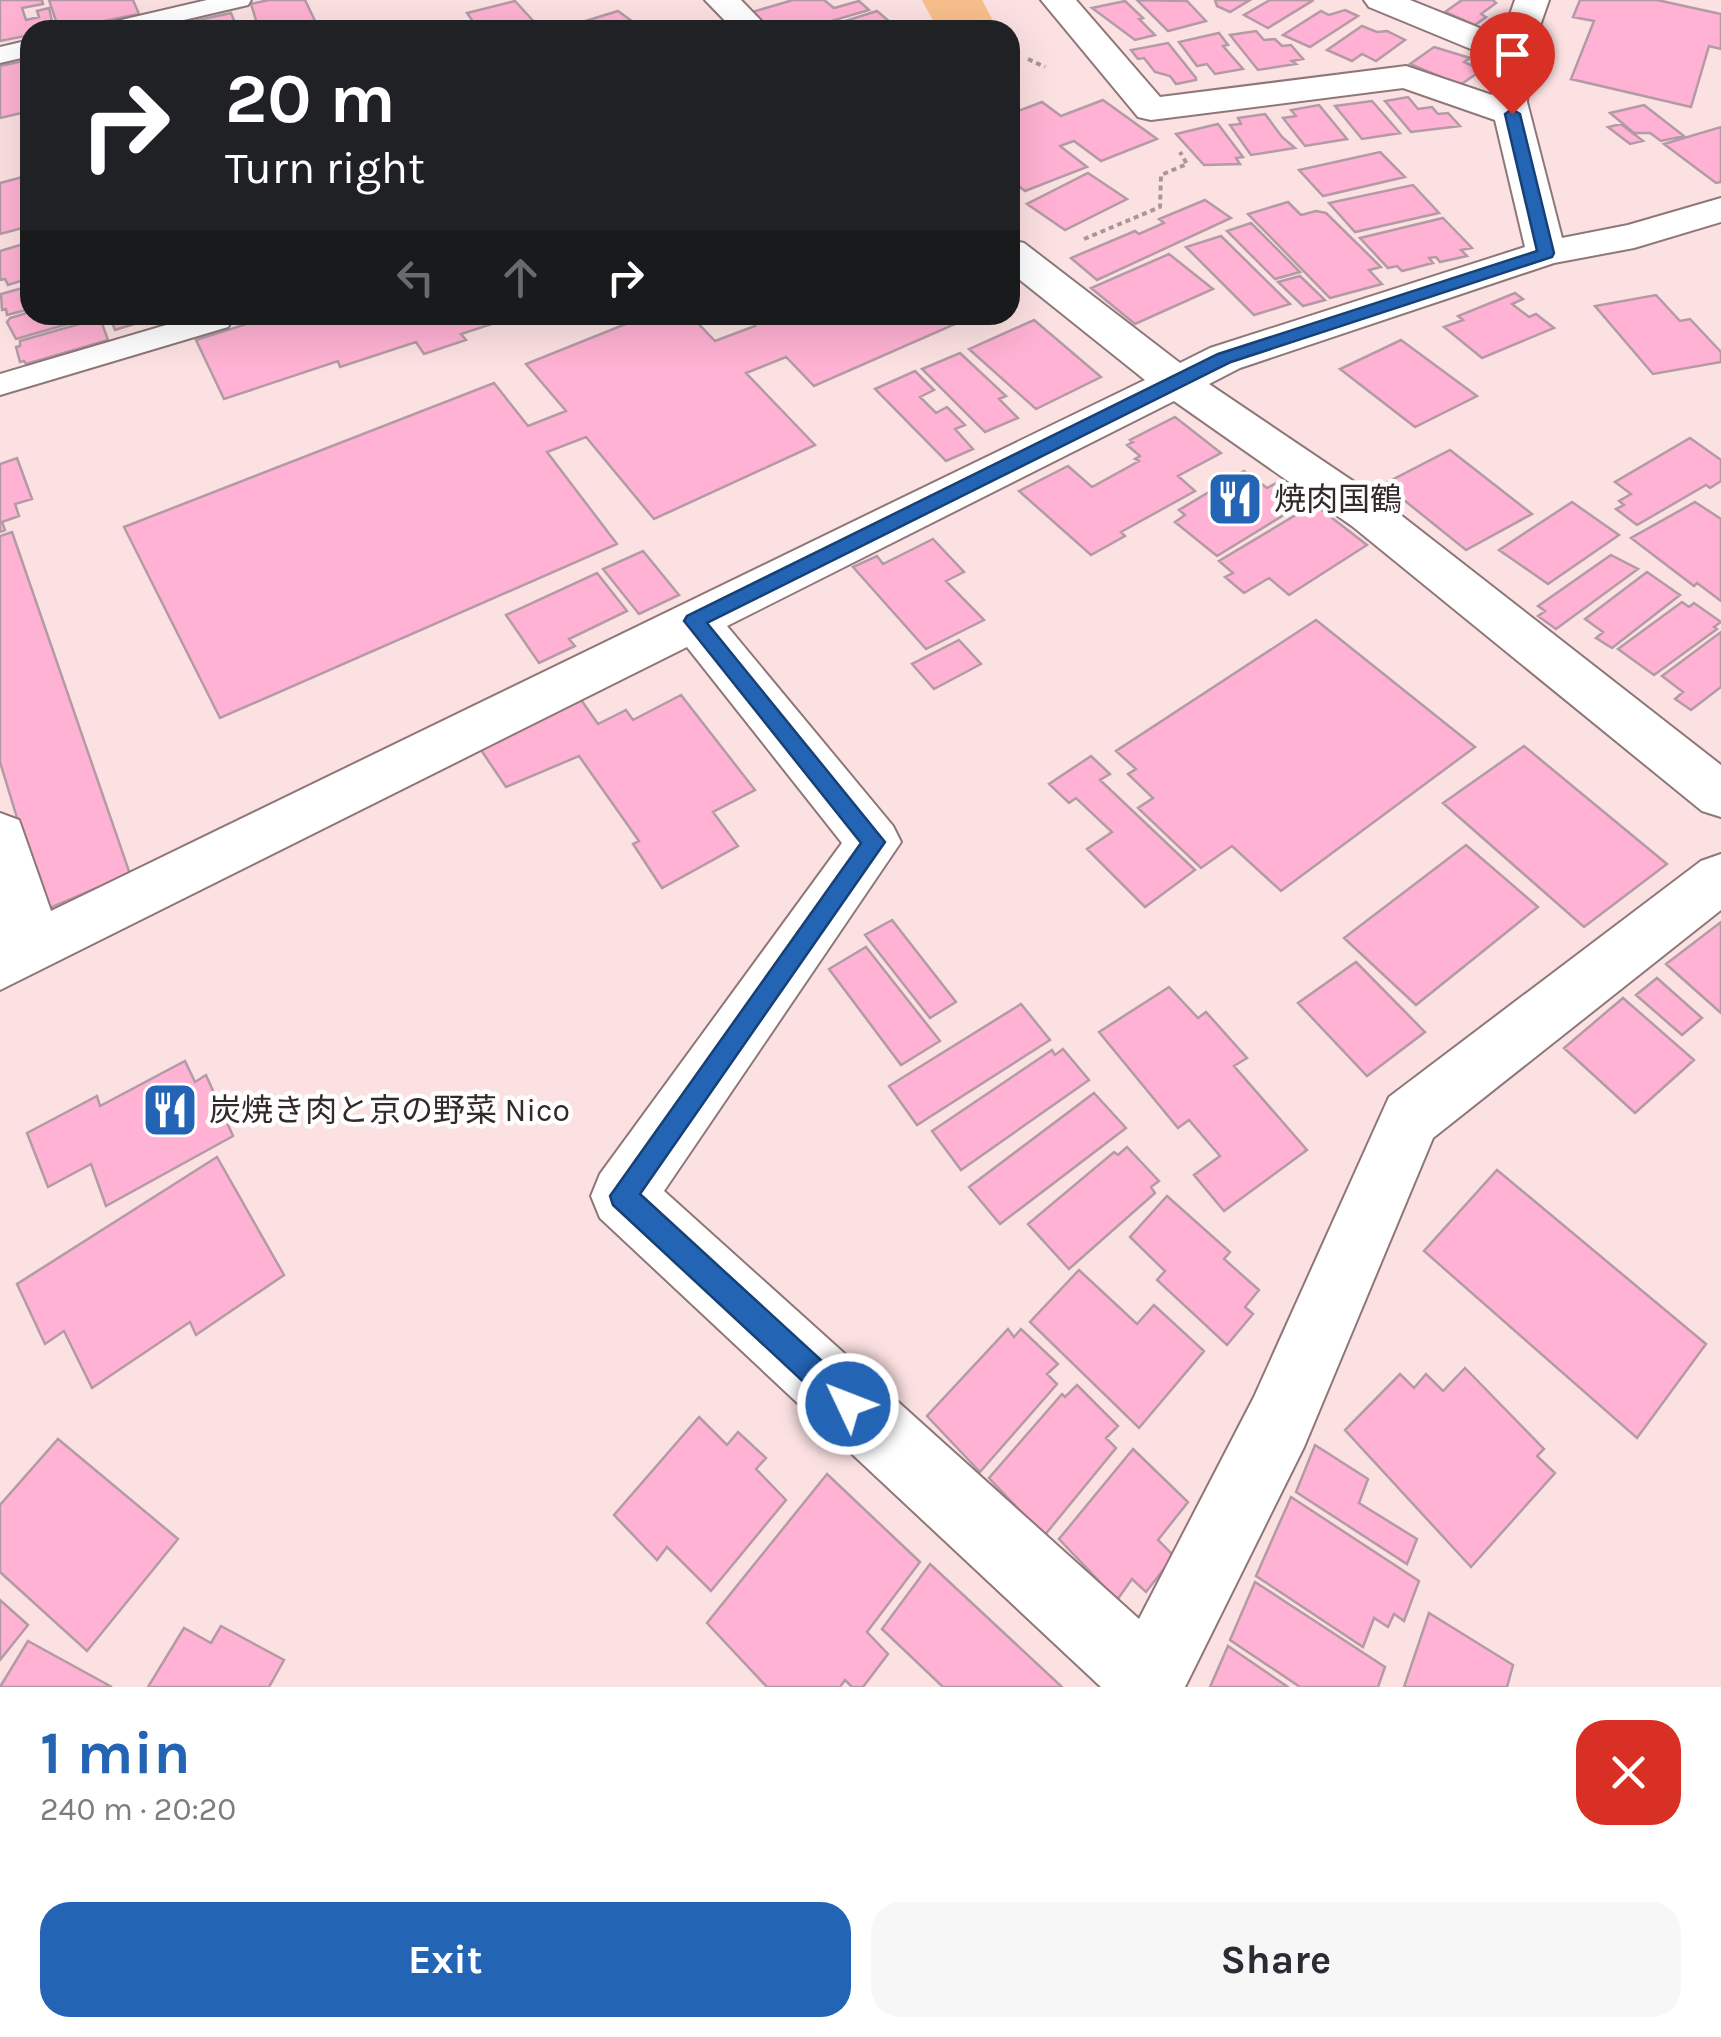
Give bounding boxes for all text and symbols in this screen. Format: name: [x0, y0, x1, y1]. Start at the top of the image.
pin: [1470, 12, 1555, 115]
icon: arrive: [1485, 27, 1540, 82]
text: 20 m: [225, 58, 396, 140]
icon: right: [60, 60, 190, 190]
text: Turn right: [225, 142, 425, 194]
icon: left: [388, 250, 443, 305]
icon: ahead: [493, 250, 548, 305]
icon: right: [598, 250, 653, 305]
restaurant icon: 焼肉国鶴: [1205, 469, 1265, 529]
place label: 焼肉国鶴: [1274, 481, 1402, 518]
restaurant icon: 炭焼き肉と京の野菜 Nico: [140, 1080, 200, 1140]
place label: 炭焼き肉と京の野菜 Nico: [209, 1092, 570, 1129]
position arrow: [796, 1352, 900, 1456]
text: 1 min: [40, 1718, 191, 1788]
button: close: [1576, 1720, 1681, 1825]
text: 240 m · 20:20: [40, 1791, 236, 1828]
button: Exit: [40, 1902, 851, 2017]
button: Share: [871, 1902, 1681, 2017]

